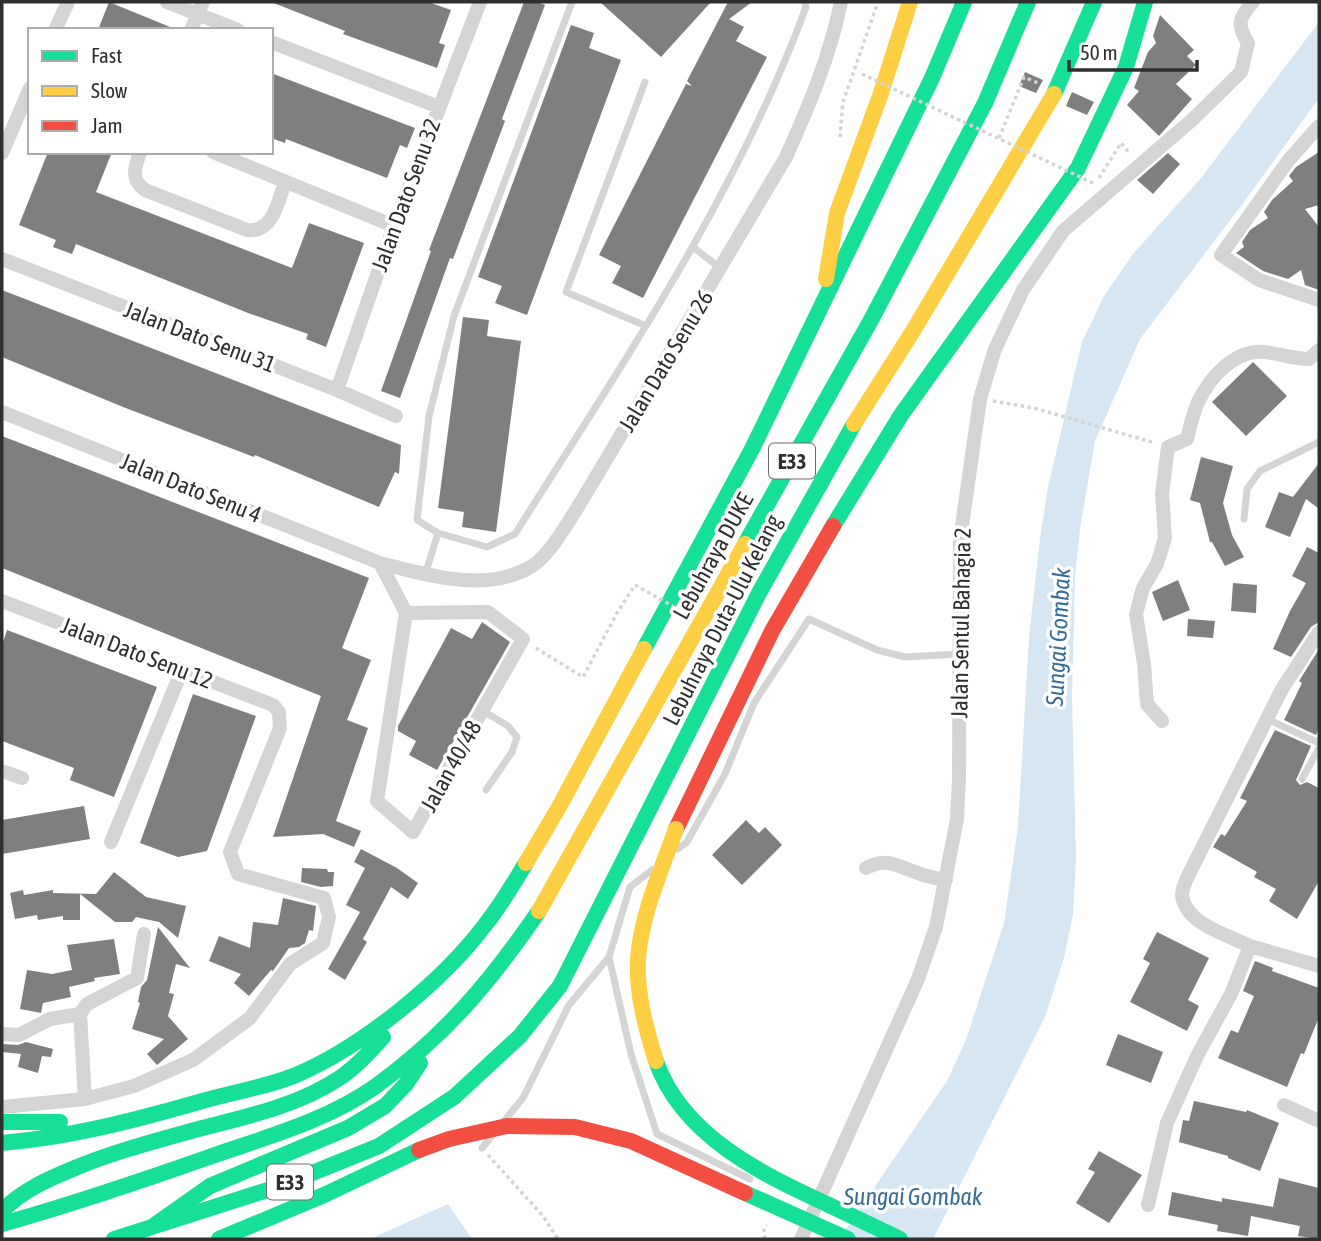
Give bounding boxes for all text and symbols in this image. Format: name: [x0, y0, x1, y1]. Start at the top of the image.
legend: [28, 28, 273, 154]
scale bar: [1069, 28, 1197, 72]
text: 50 m: [1080, 40, 1118, 64]
text: Fast: [91, 43, 122, 67]
text: Slow: [91, 78, 128, 102]
text: Jam: [91, 113, 123, 137]
street label: Jalan Dato Senu 32: [366, 115, 446, 275]
street label: Jalan Dato Senu 26: [614, 286, 718, 436]
street label: Jalan Dato Senu 31: [121, 296, 279, 378]
road number: E33: [769, 444, 815, 478]
street label: Jalan Dato Senu 4: [117, 448, 265, 528]
street label: Lebuhraya DUKE: [668, 488, 758, 624]
street label: Lebuhraya Duta-Ulu Kelang: [658, 510, 786, 730]
street label: Jalan Sentul Bahagia 2: [946, 527, 976, 719]
water label: Sungai Gombak: [1041, 567, 1075, 708]
street label: Jalan Dato Senu 12: [58, 612, 216, 694]
street label: Jalan 40/48: [415, 716, 487, 816]
road number: E33: [267, 1164, 313, 1200]
water label: Sungai Gombak: [843, 1183, 983, 1210]

